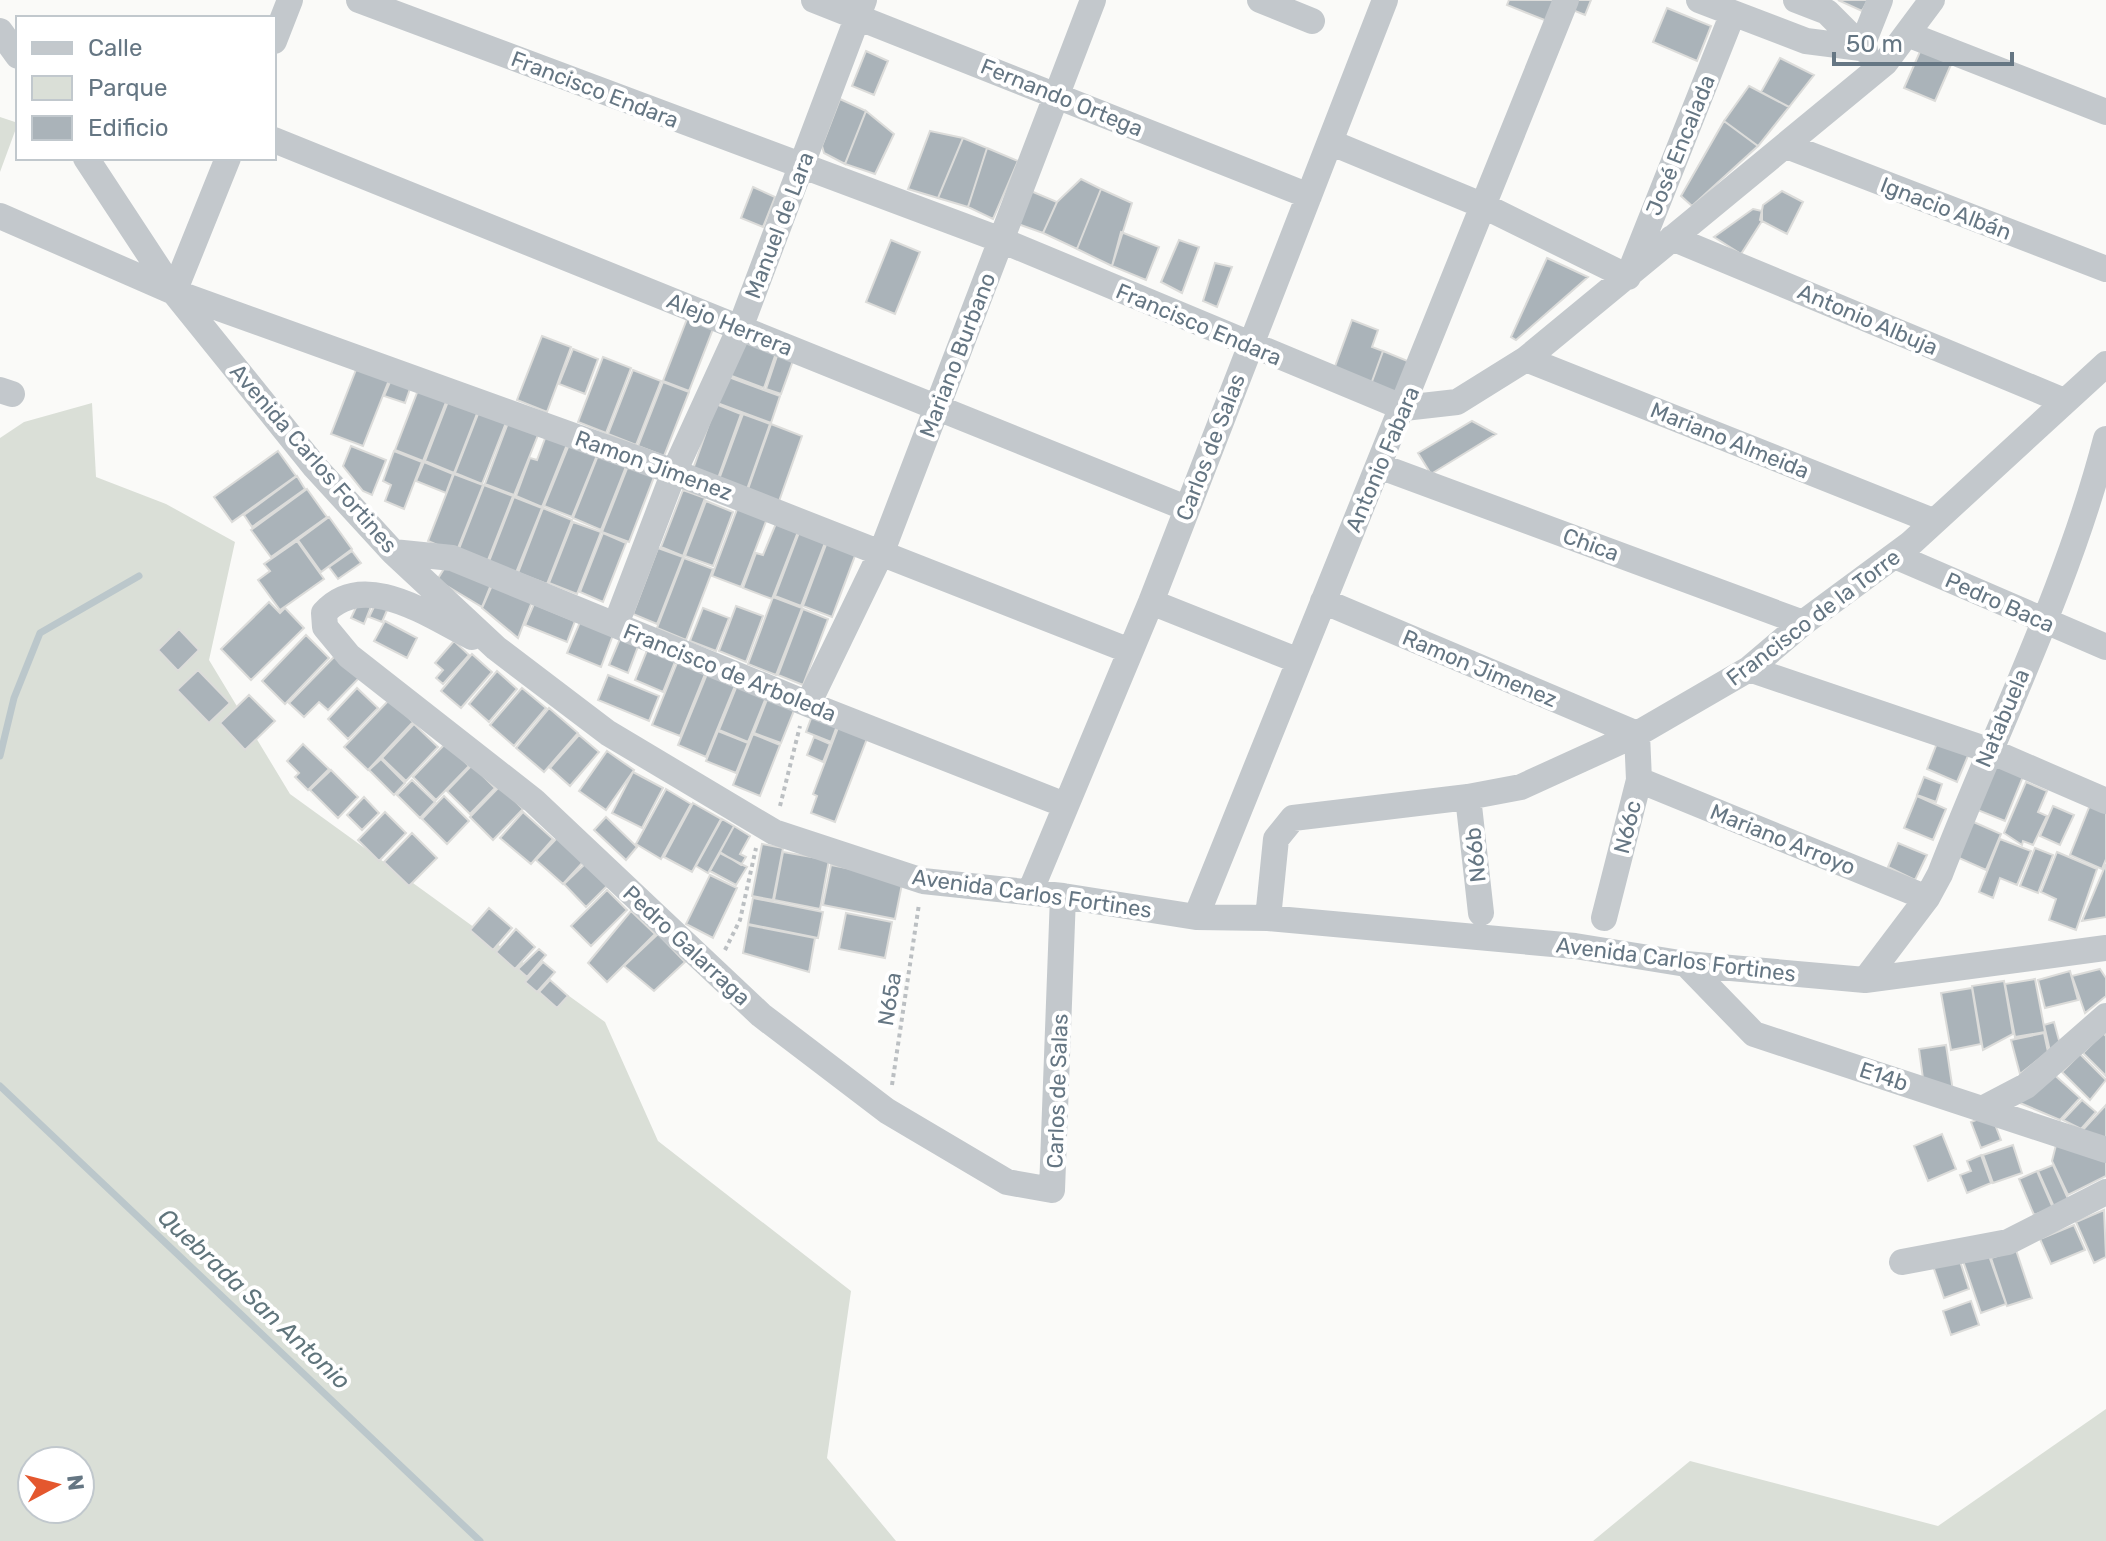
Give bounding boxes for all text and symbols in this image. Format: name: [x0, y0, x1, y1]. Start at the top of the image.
legend: [16, 16, 276, 160]
scale bar: [1834, 16, 2012, 66]
text: 50 m: [1846, 30, 1903, 58]
text: Calle: [88, 34, 142, 62]
street label: Francisco Endara: [507, 45, 682, 134]
street label: Fernando Ortega: [977, 53, 1147, 142]
street label: José Encalada: [1640, 71, 1721, 219]
text: Parque: [88, 74, 167, 102]
text: Edificio: [88, 114, 169, 142]
street label: Manuel de Lara: [739, 148, 820, 302]
street label: Ignacio Albán: [1876, 171, 2015, 246]
street label: Mariano Burbano: [914, 269, 1001, 441]
street label: Francisco Endara: [1112, 277, 1286, 372]
street label: Antonio Albuja: [1794, 278, 1942, 361]
street label: Alejo Herrera: [663, 287, 797, 362]
street label: Avenida Carlos Fortines: [224, 358, 403, 558]
street label: Carlos de Salas: [1170, 370, 1251, 524]
street label: Antonio Fabara: [1340, 382, 1425, 536]
street label: Mariano Almeida: [1647, 396, 1813, 485]
street label: Ramon Jimenez: [571, 424, 736, 506]
street label: Chica: [1559, 522, 1623, 567]
street label: Francisco de la Torre: [1721, 543, 1905, 691]
street label: Pedro Baca: [1941, 566, 2059, 639]
street label: Francisco de Arboleda: [620, 617, 840, 727]
street label: Ramon Jimenez: [1398, 624, 1561, 713]
street label: Natabuela: [1970, 665, 2035, 771]
street label: N66c: [1608, 798, 1647, 857]
street label: Mariano Arroyo: [1706, 798, 1859, 881]
street label: N66b: [1459, 826, 1492, 884]
street label: Avenida Carlos Fortines: [910, 863, 1153, 924]
street label: Pedro Galarraga: [617, 880, 756, 1011]
street label: Avenida Carlos Fortines: [1554, 931, 1797, 988]
street label: N65a: [872, 970, 907, 1028]
street label: Carlos de Salas: [1041, 1013, 1074, 1169]
street label: E14b: [1856, 1056, 1911, 1097]
water label: Quebrada San Antonio: [152, 1203, 356, 1395]
north arrow: [16, 1445, 96, 1525]
text: N: [61, 1473, 90, 1492]

